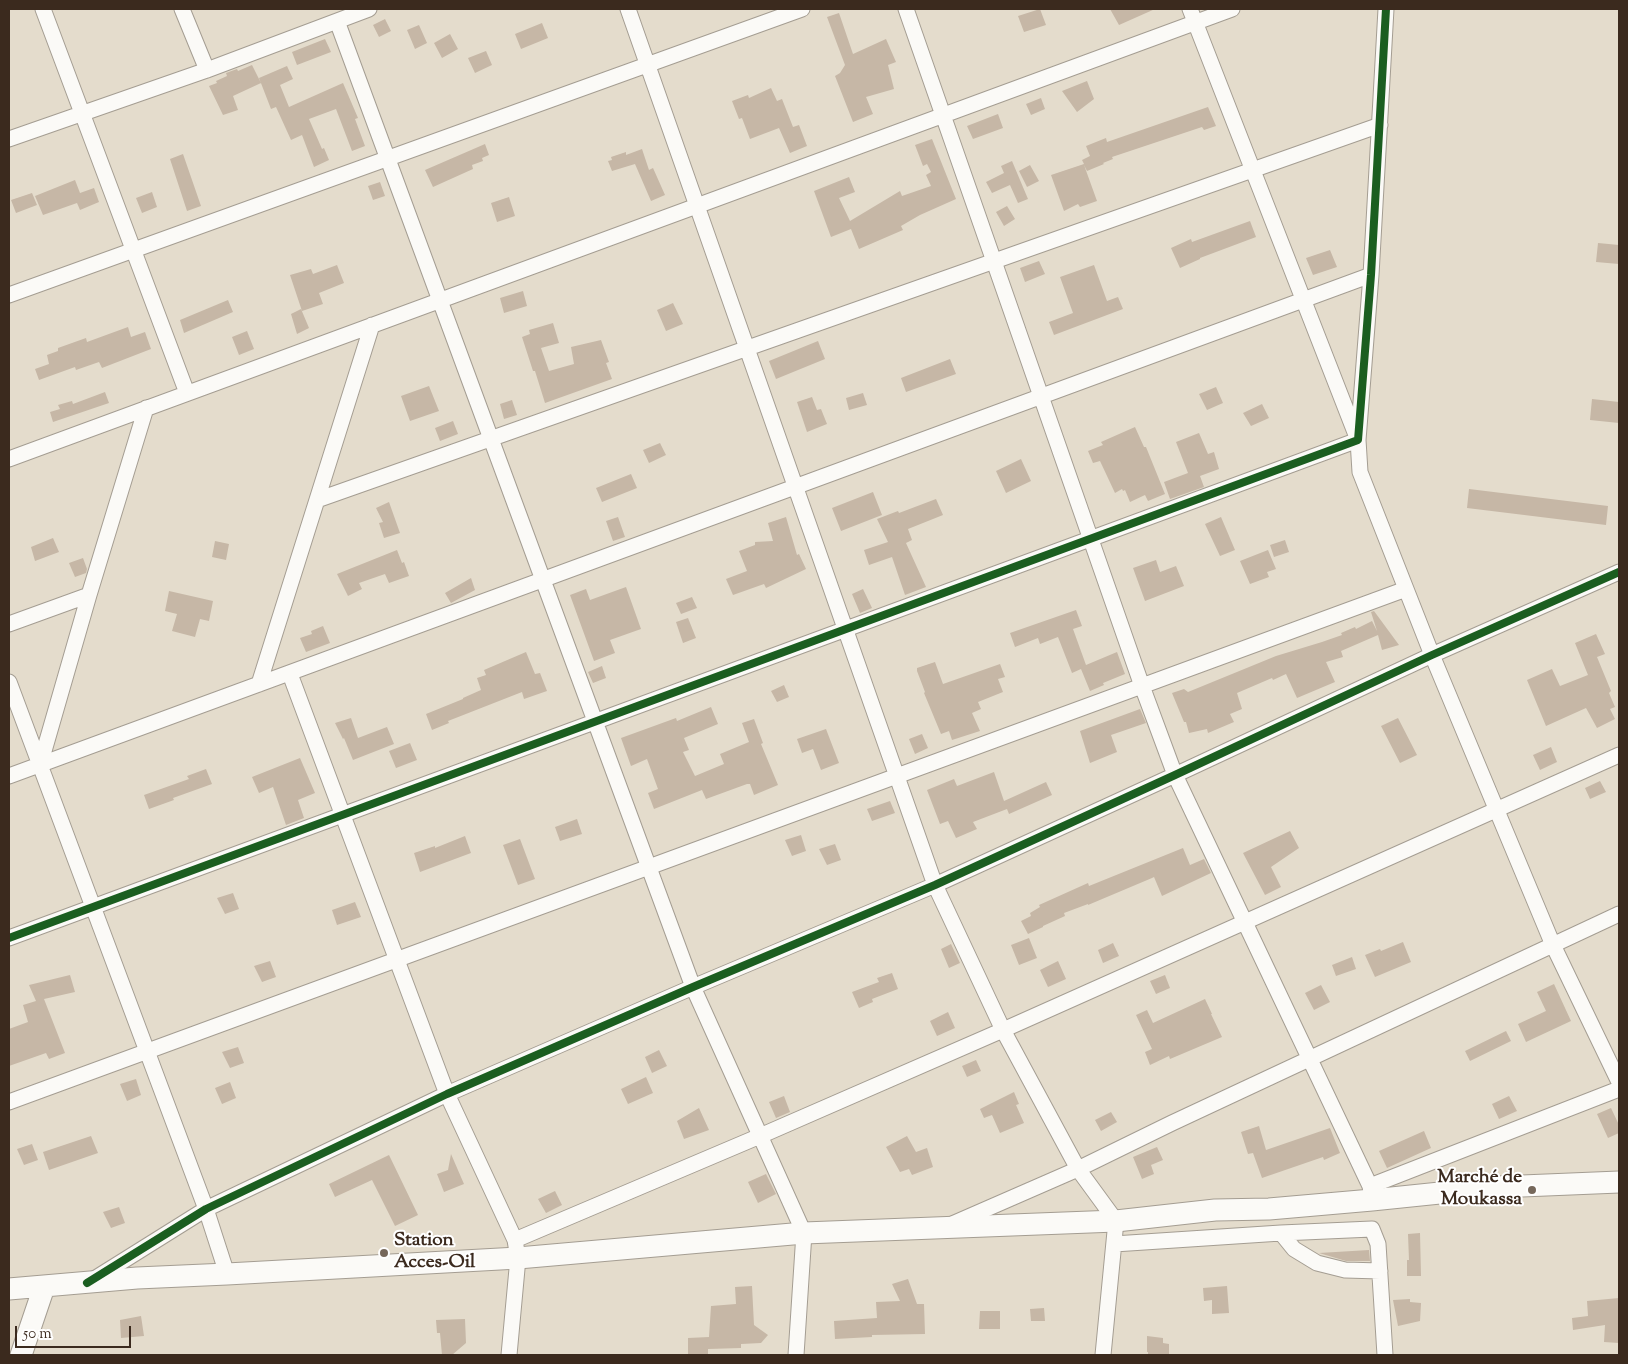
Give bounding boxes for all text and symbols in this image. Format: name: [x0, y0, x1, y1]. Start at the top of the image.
place label: Marché de Moukassa: [1437, 1168, 1522, 1212]
marker: Marché de Moukassa: [1526, 1184, 1538, 1196]
place label: Station Acces-Oil: [394, 1231, 475, 1275]
marker: Station Acces-Oil: [378, 1247, 390, 1259]
scale bar: [18, 1316, 134, 1348]
text: 50 m: [23, 1324, 52, 1345]

